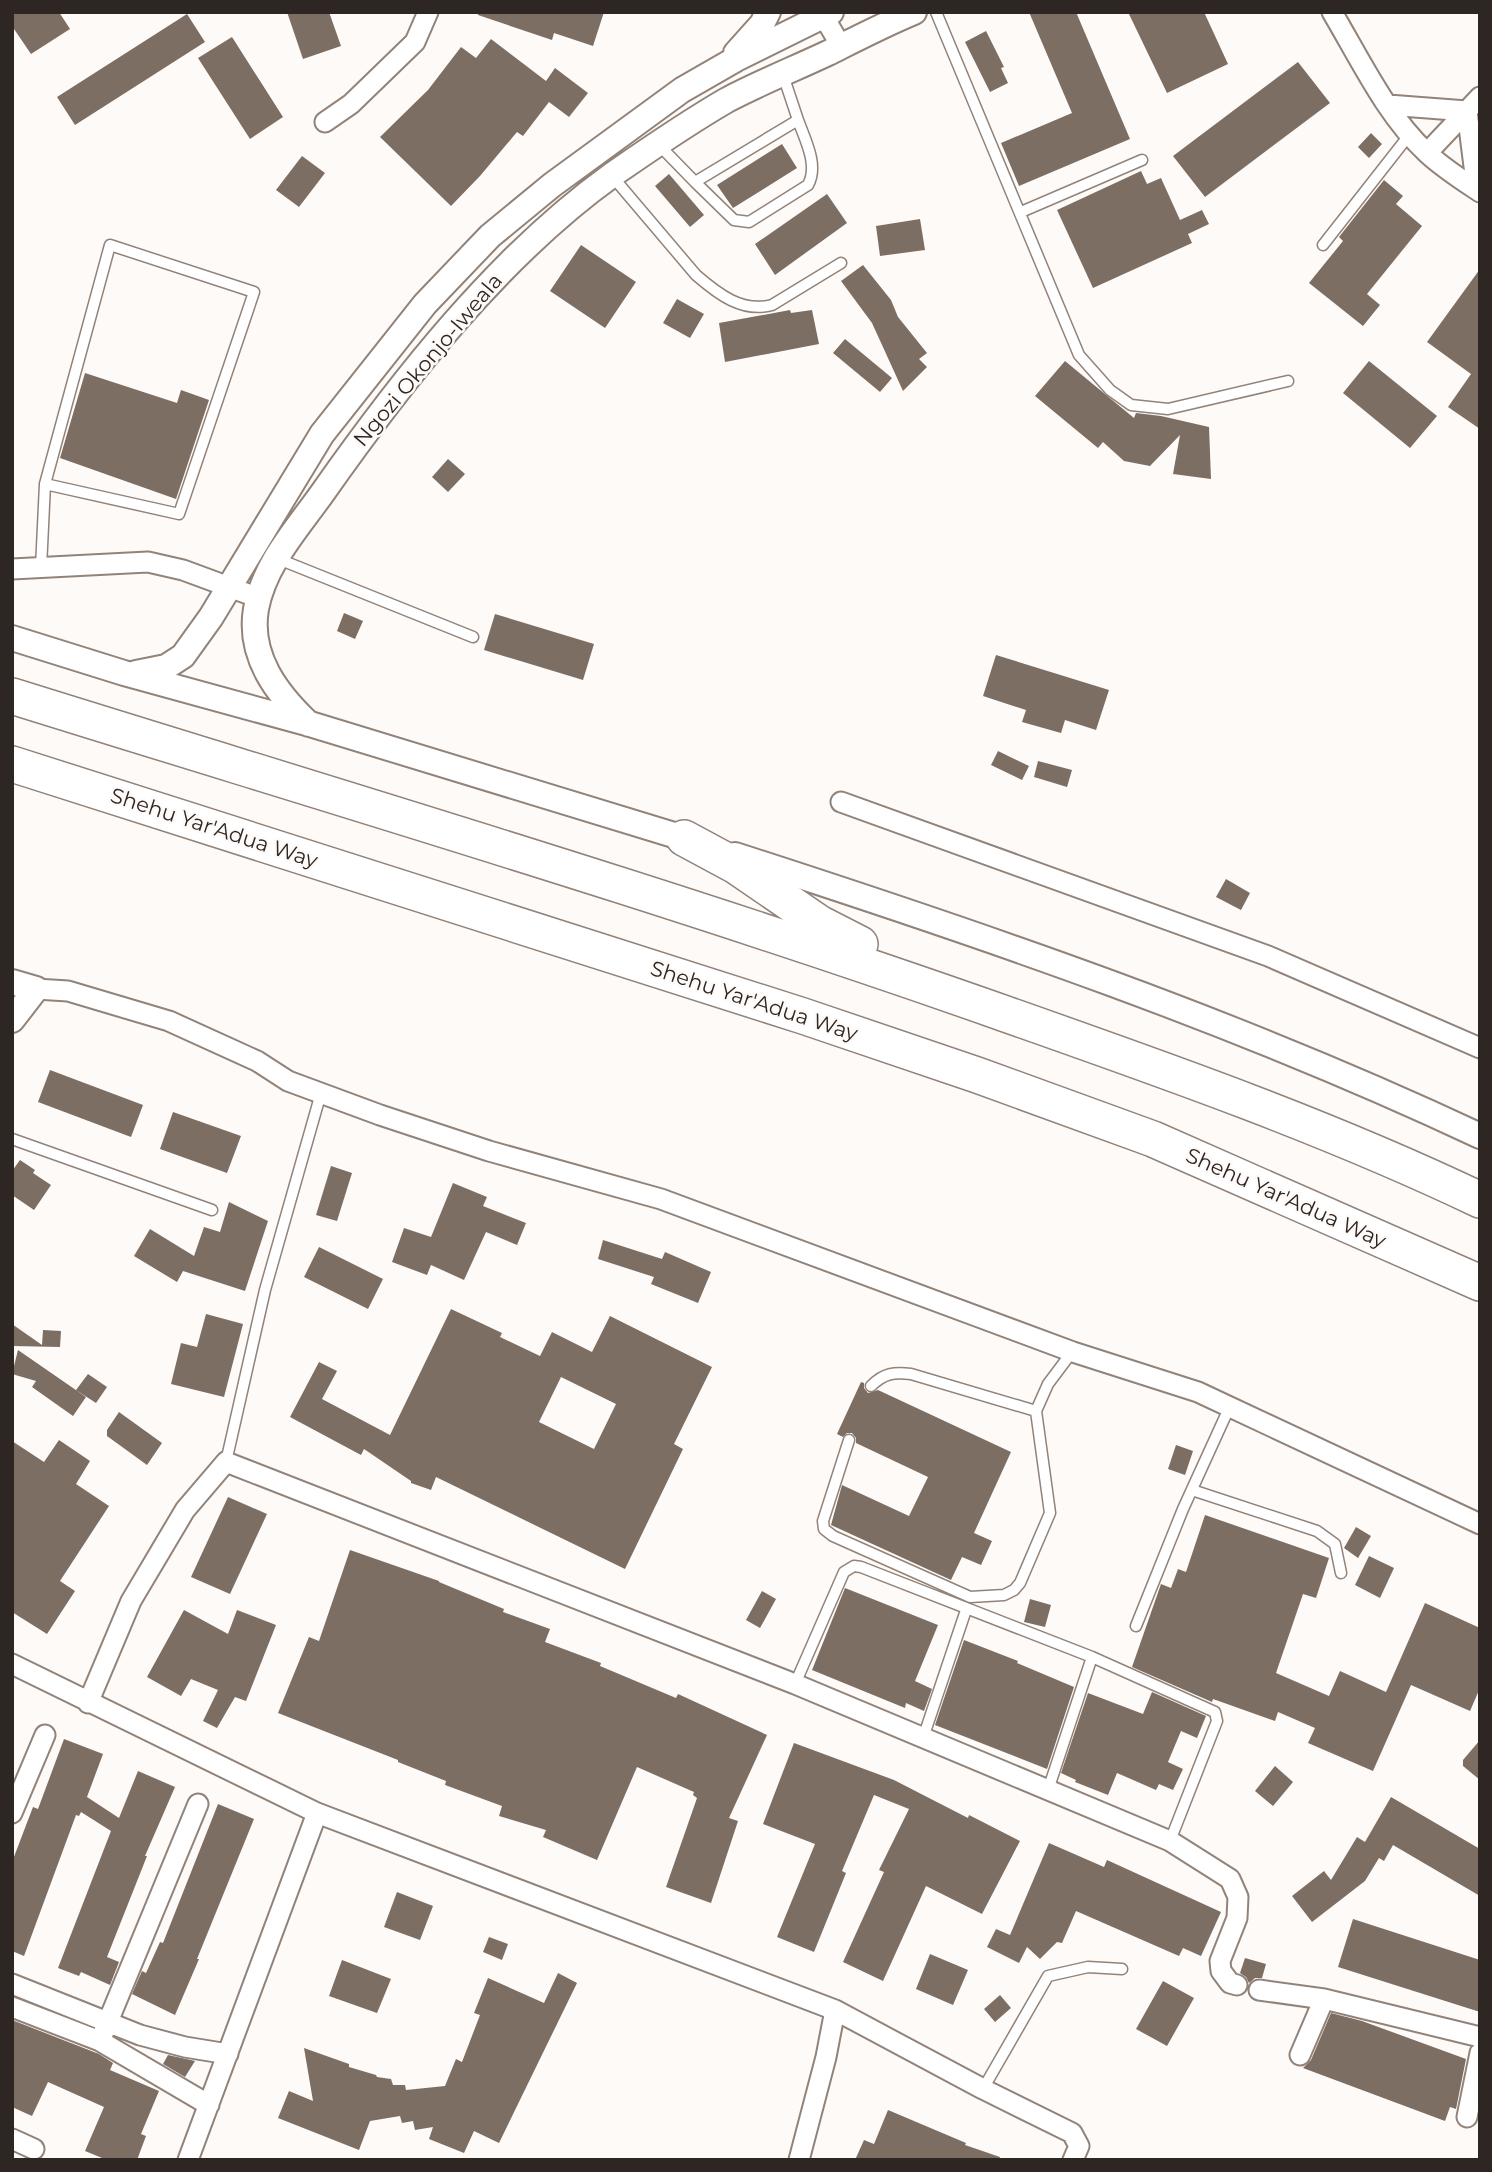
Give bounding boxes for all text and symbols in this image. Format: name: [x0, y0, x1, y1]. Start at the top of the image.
street label: Ngozi Okonjo-Iweala: [348, 268, 507, 451]
street label: Shehu Yar'Adua Way: [107, 782, 322, 873]
street label: Shehu Yar'Adua Way: [647, 955, 862, 1046]
street label: Shehu Yar'Adua Way: [1182, 1142, 1391, 1253]

